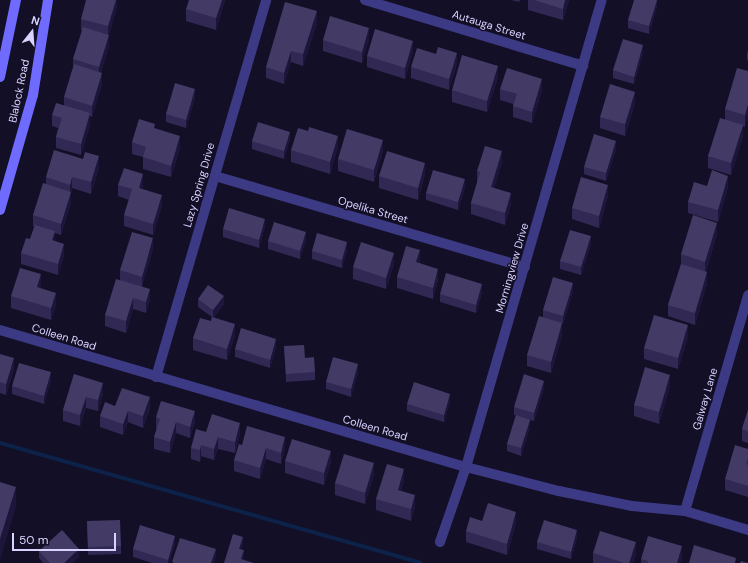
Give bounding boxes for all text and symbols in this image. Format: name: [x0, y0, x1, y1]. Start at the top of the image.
street label: Autauga Street: [451, 8, 527, 42]
north arrow: [12, 12, 52, 52]
text: N: [30, 13, 41, 28]
street label: Blalock Road: [6, 58, 32, 124]
street label: Lazy Spring Drive: [181, 141, 217, 229]
street label: Opelika Street: [336, 194, 410, 226]
street label: Morningview Drive: [493, 221, 531, 315]
street label: Colleen Road: [30, 321, 98, 353]
street label: Galway Lane: [690, 366, 720, 432]
street label: Colleen Road: [341, 412, 409, 444]
scale bar: [14, 525, 118, 551]
text: 50 m: [19, 532, 48, 548]

